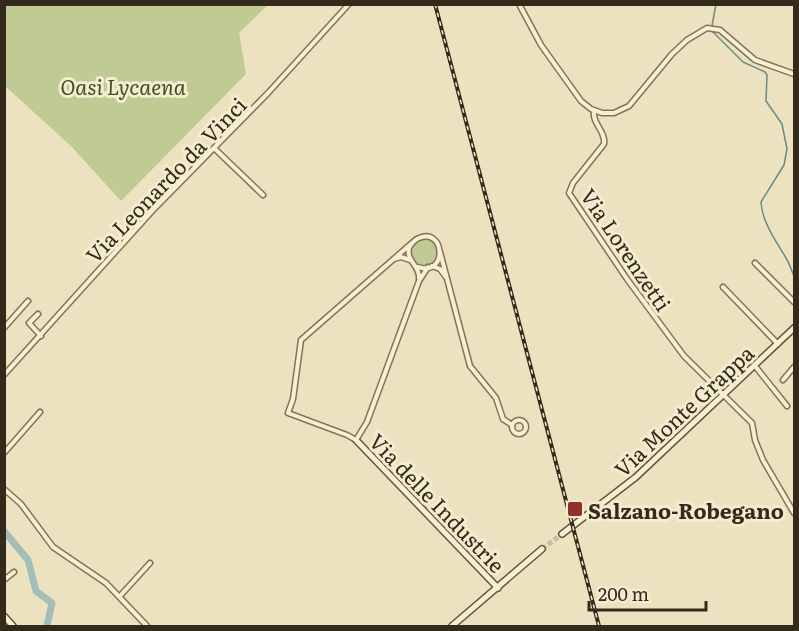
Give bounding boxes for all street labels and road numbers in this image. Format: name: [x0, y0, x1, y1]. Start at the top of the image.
street label: Via Leonardo da Vinci: [78, 89, 252, 269]
street label: Via Lorenzetti: [574, 181, 680, 317]
street label: Via Monte Grappa: [606, 336, 760, 483]
street label: Via delle Industrie: [363, 425, 513, 579]

